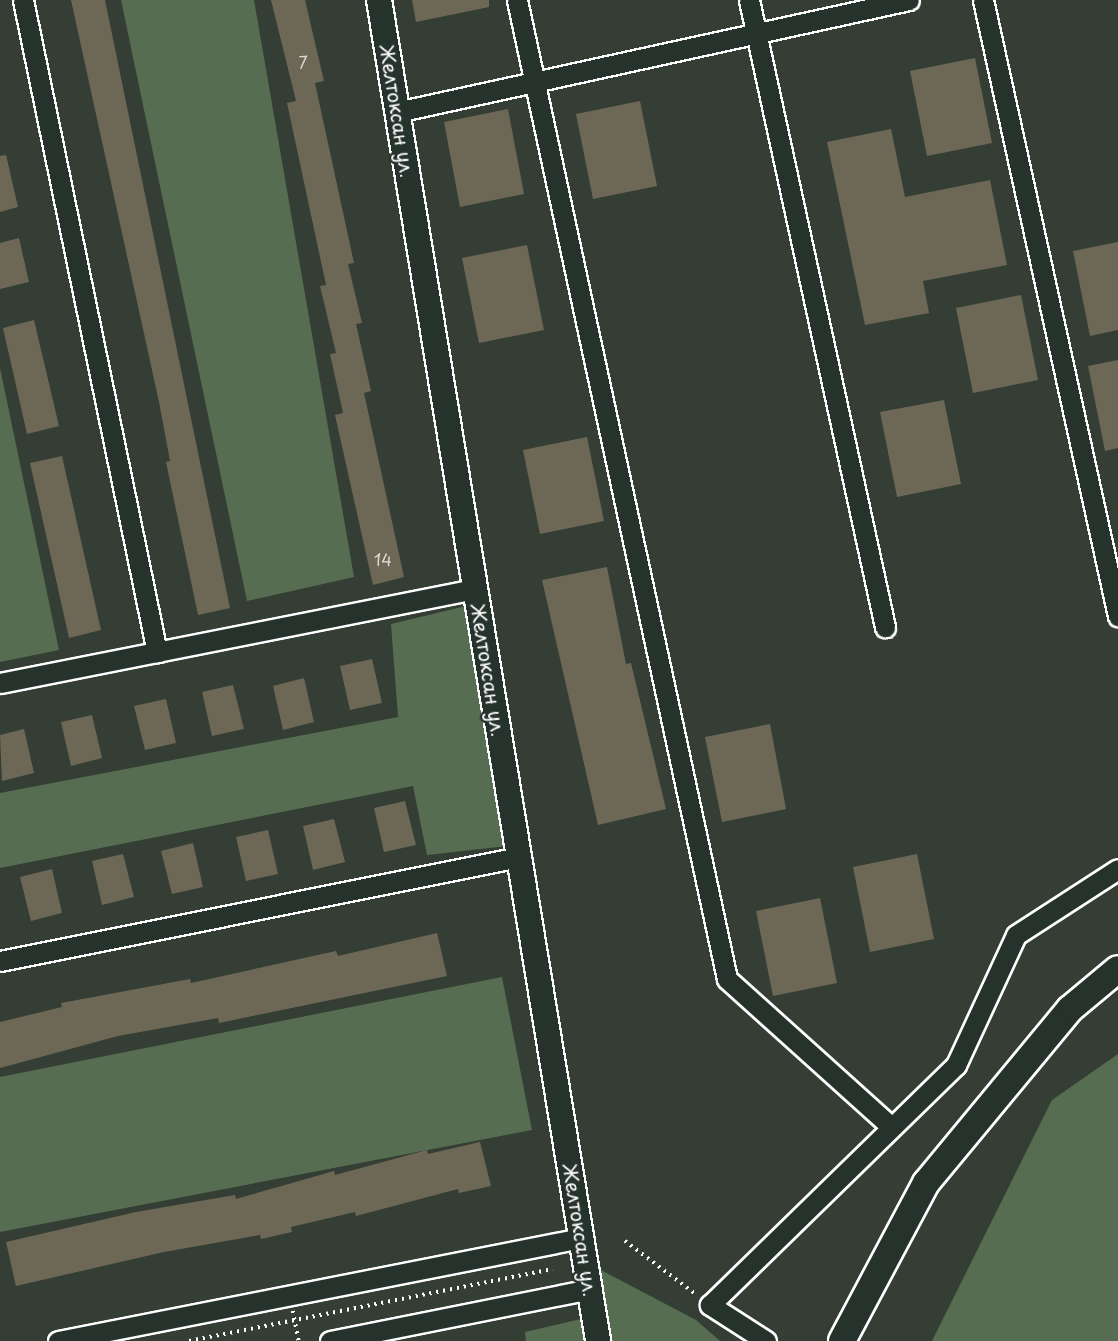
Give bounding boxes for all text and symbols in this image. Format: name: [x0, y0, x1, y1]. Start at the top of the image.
street label: Желтоксан ул.: [375, 43, 419, 179]
house number: 7: [298, 52, 308, 72]
house number: 14: [374, 549, 392, 569]
street label: Желтоксан ул.: [466, 602, 510, 738]
street label: Желтоксан ул.: [558, 1162, 602, 1298]

